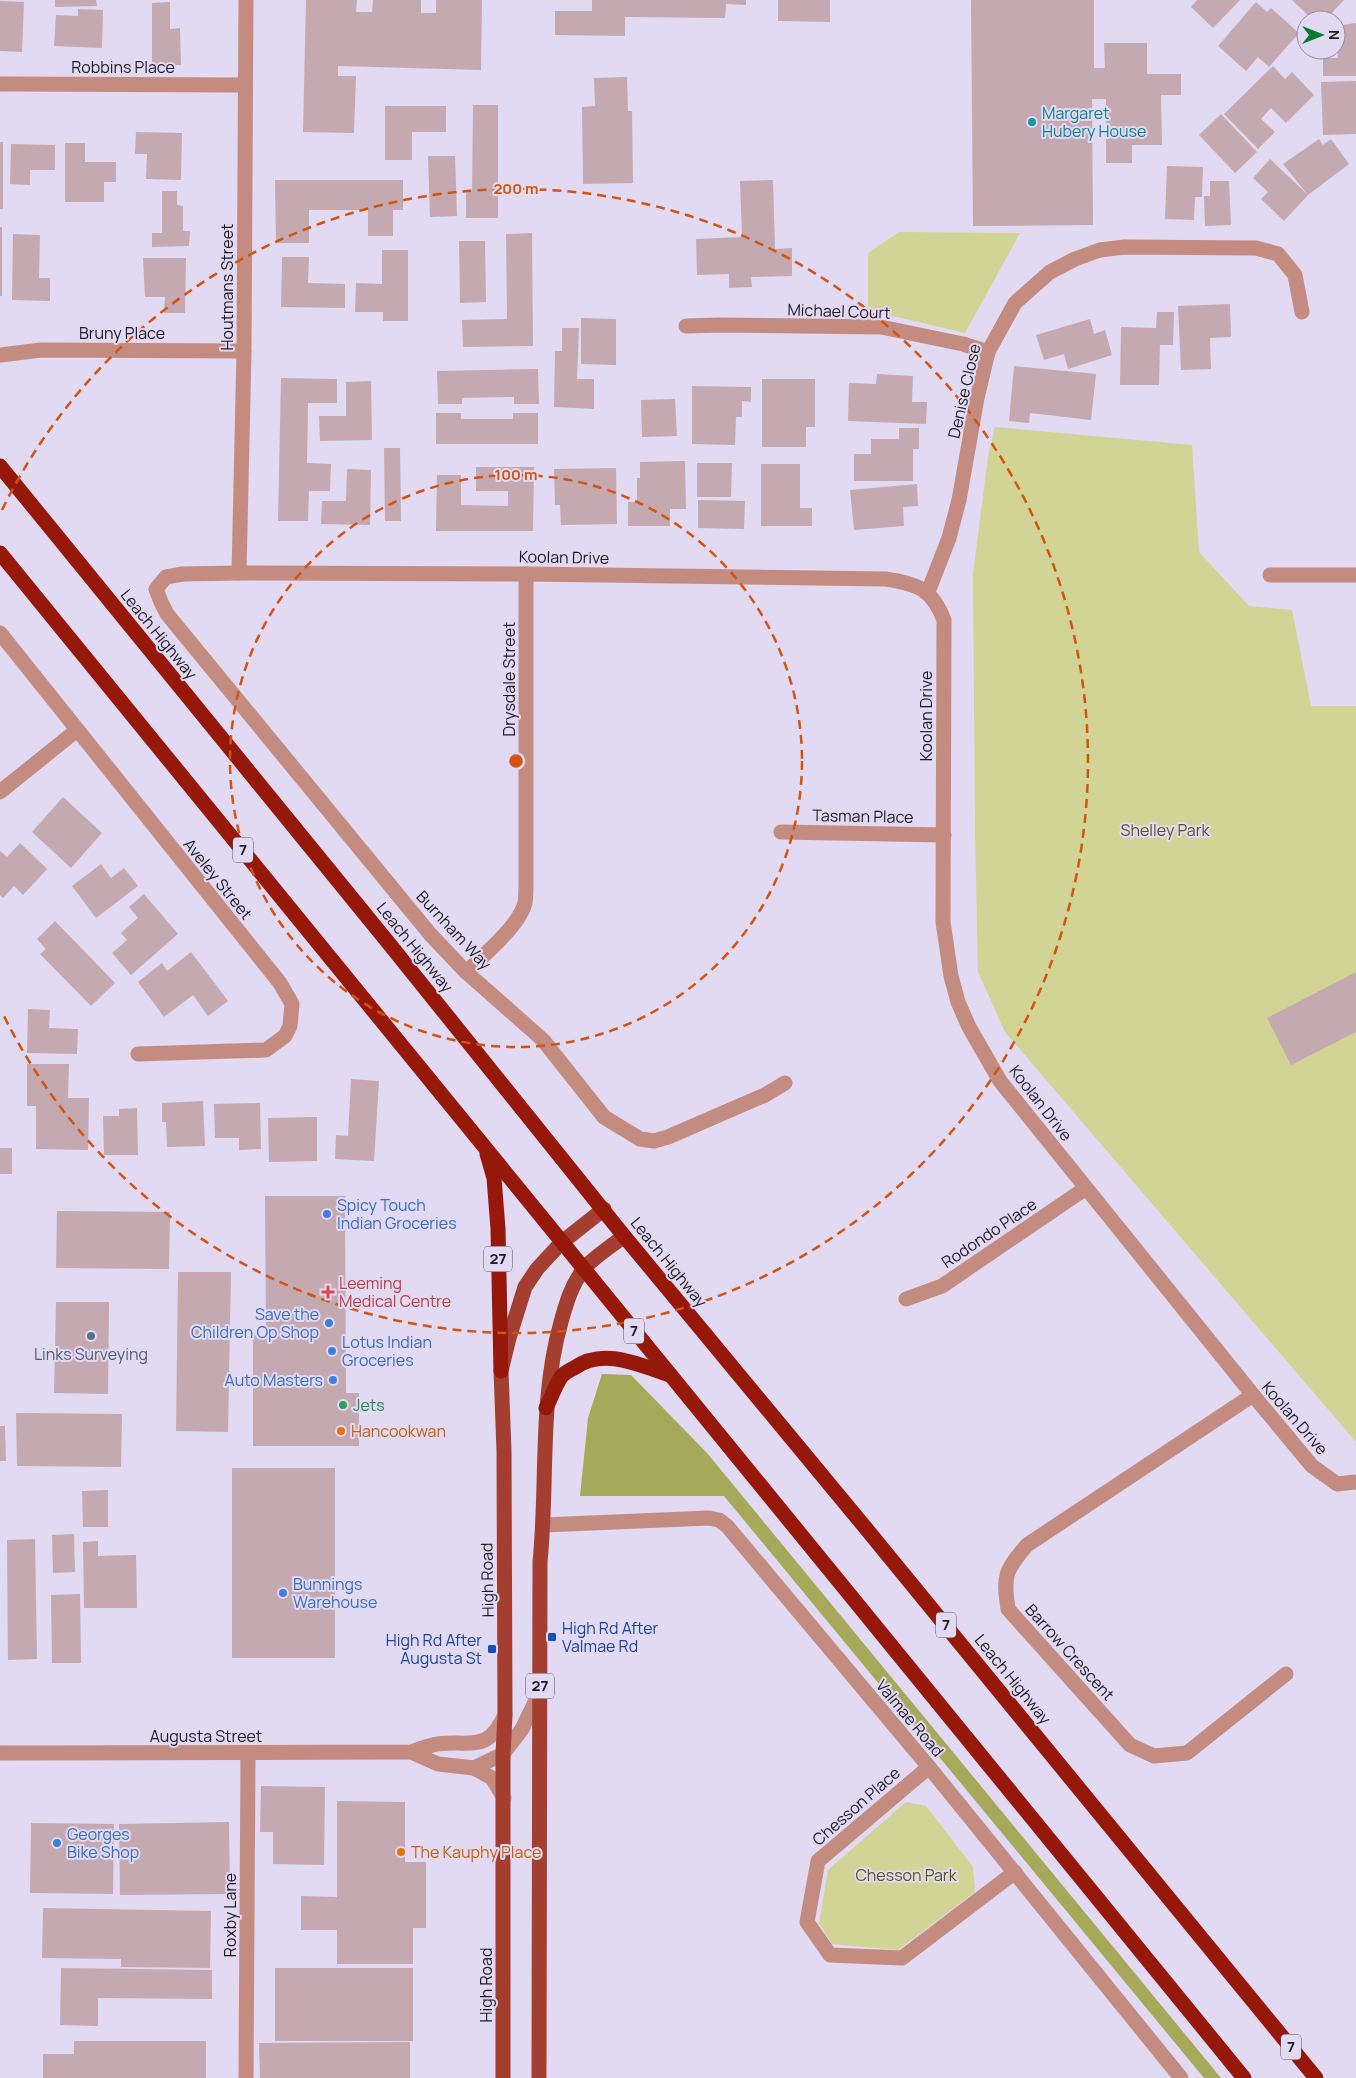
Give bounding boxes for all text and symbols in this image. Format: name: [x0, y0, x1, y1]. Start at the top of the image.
north arrow: [1296, 10, 1346, 60]
text: N: [1325, 30, 1344, 40]
street label: Robbins Place: [71, 56, 175, 78]
place label: Margaret Hubery House: [1042, 102, 1146, 142]
marker: Margaret Hubery House: [1026, 116, 1038, 128]
text: 200 m: [493, 178, 539, 199]
street label: Houtmans Street: [216, 224, 238, 350]
street label: Michael Court: [787, 298, 891, 324]
street label: Bruny Place: [79, 322, 165, 344]
street label: Denise Close: [942, 342, 986, 440]
text: 100 m: [495, 464, 537, 485]
street label: Koolan Drive: [519, 545, 609, 569]
street label: Leach Highway: [116, 584, 203, 684]
street label: Drysdale Street: [498, 622, 520, 736]
street label: Koolan Drive: [915, 671, 937, 761]
centre of rings: [507, 752, 525, 770]
street label: Tasman Place: [812, 804, 914, 828]
park label: Shelley Park: [1121, 819, 1211, 841]
street label: Aveley Street: [179, 834, 257, 924]
road number: 7: [233, 838, 253, 862]
street label: Burnham Way: [412, 886, 497, 975]
street label: Leach Highway: [372, 897, 459, 997]
street label: Koolan Drive: [1004, 1061, 1078, 1145]
street label: Rodondo Place: [937, 1193, 1041, 1273]
place label: Spicy Touch Indian Groceries: [337, 1194, 457, 1234]
marker: Spicy Touch Indian Groceries: [321, 1208, 333, 1220]
street label: Leach Highway: [626, 1212, 713, 1312]
road number: 27: [484, 1246, 512, 1272]
place label: Leeming Medical Centre: [339, 1272, 451, 1312]
marker: Leeming Medical Centre: [321, 1285, 335, 1299]
place label: Save the Children Op Shop: [191, 1303, 319, 1343]
marker: Save the Children Op Shop: [323, 1317, 335, 1329]
road number: 7: [624, 1318, 644, 1344]
marker: Links Surveying: [85, 1330, 97, 1342]
place label: Lotus Indian Groceries: [342, 1331, 432, 1371]
place label: Links Surveying: [34, 1343, 148, 1365]
marker: Lotus Indian Groceries: [326, 1345, 338, 1357]
place label: Auto Masters: [225, 1369, 323, 1391]
marker: Auto Masters: [327, 1374, 339, 1386]
street label: Koolan Drive: [1257, 1377, 1333, 1459]
place label: Jets: [353, 1394, 385, 1416]
marker: Jets: [337, 1399, 349, 1411]
place label: Hancookwan: [351, 1420, 446, 1442]
marker: Hancookwan: [335, 1425, 347, 1437]
street label: High Road: [475, 1542, 499, 1618]
place label: Bunnings Warehouse: [293, 1573, 377, 1613]
marker: Bunnings Warehouse: [277, 1587, 289, 1599]
street label: Barrow Crescent: [1021, 1599, 1119, 1705]
road number: 7: [936, 1612, 956, 1638]
place label: High Rd After Valmae Rd: [562, 1617, 658, 1657]
place label: High Rd After Augusta St: [386, 1629, 482, 1669]
street label: Leach Highway: [970, 1629, 1057, 1729]
marker: High Rd After Valmae Rd: [546, 1631, 558, 1643]
marker: High Rd After Augusta St: [486, 1643, 498, 1655]
road number: 27: [526, 1674, 554, 1698]
street label: Valmae Road: [871, 1675, 949, 1761]
street label: Augusta Street: [150, 1725, 262, 1747]
street label: Chesson Place: [807, 1762, 905, 1850]
place label: Georges Bike Shop: [67, 1823, 139, 1863]
marker: Georges Bike Shop: [51, 1837, 63, 1849]
place label: The Kauphy Place: [411, 1841, 541, 1863]
marker: The Kauphy Place: [395, 1846, 407, 1858]
park label: Chesson Park: [855, 1864, 958, 1886]
street label: Roxby Lane: [219, 1873, 241, 1957]
street label: High Road: [475, 1948, 497, 2022]
road number: 7: [1281, 2034, 1301, 2060]

